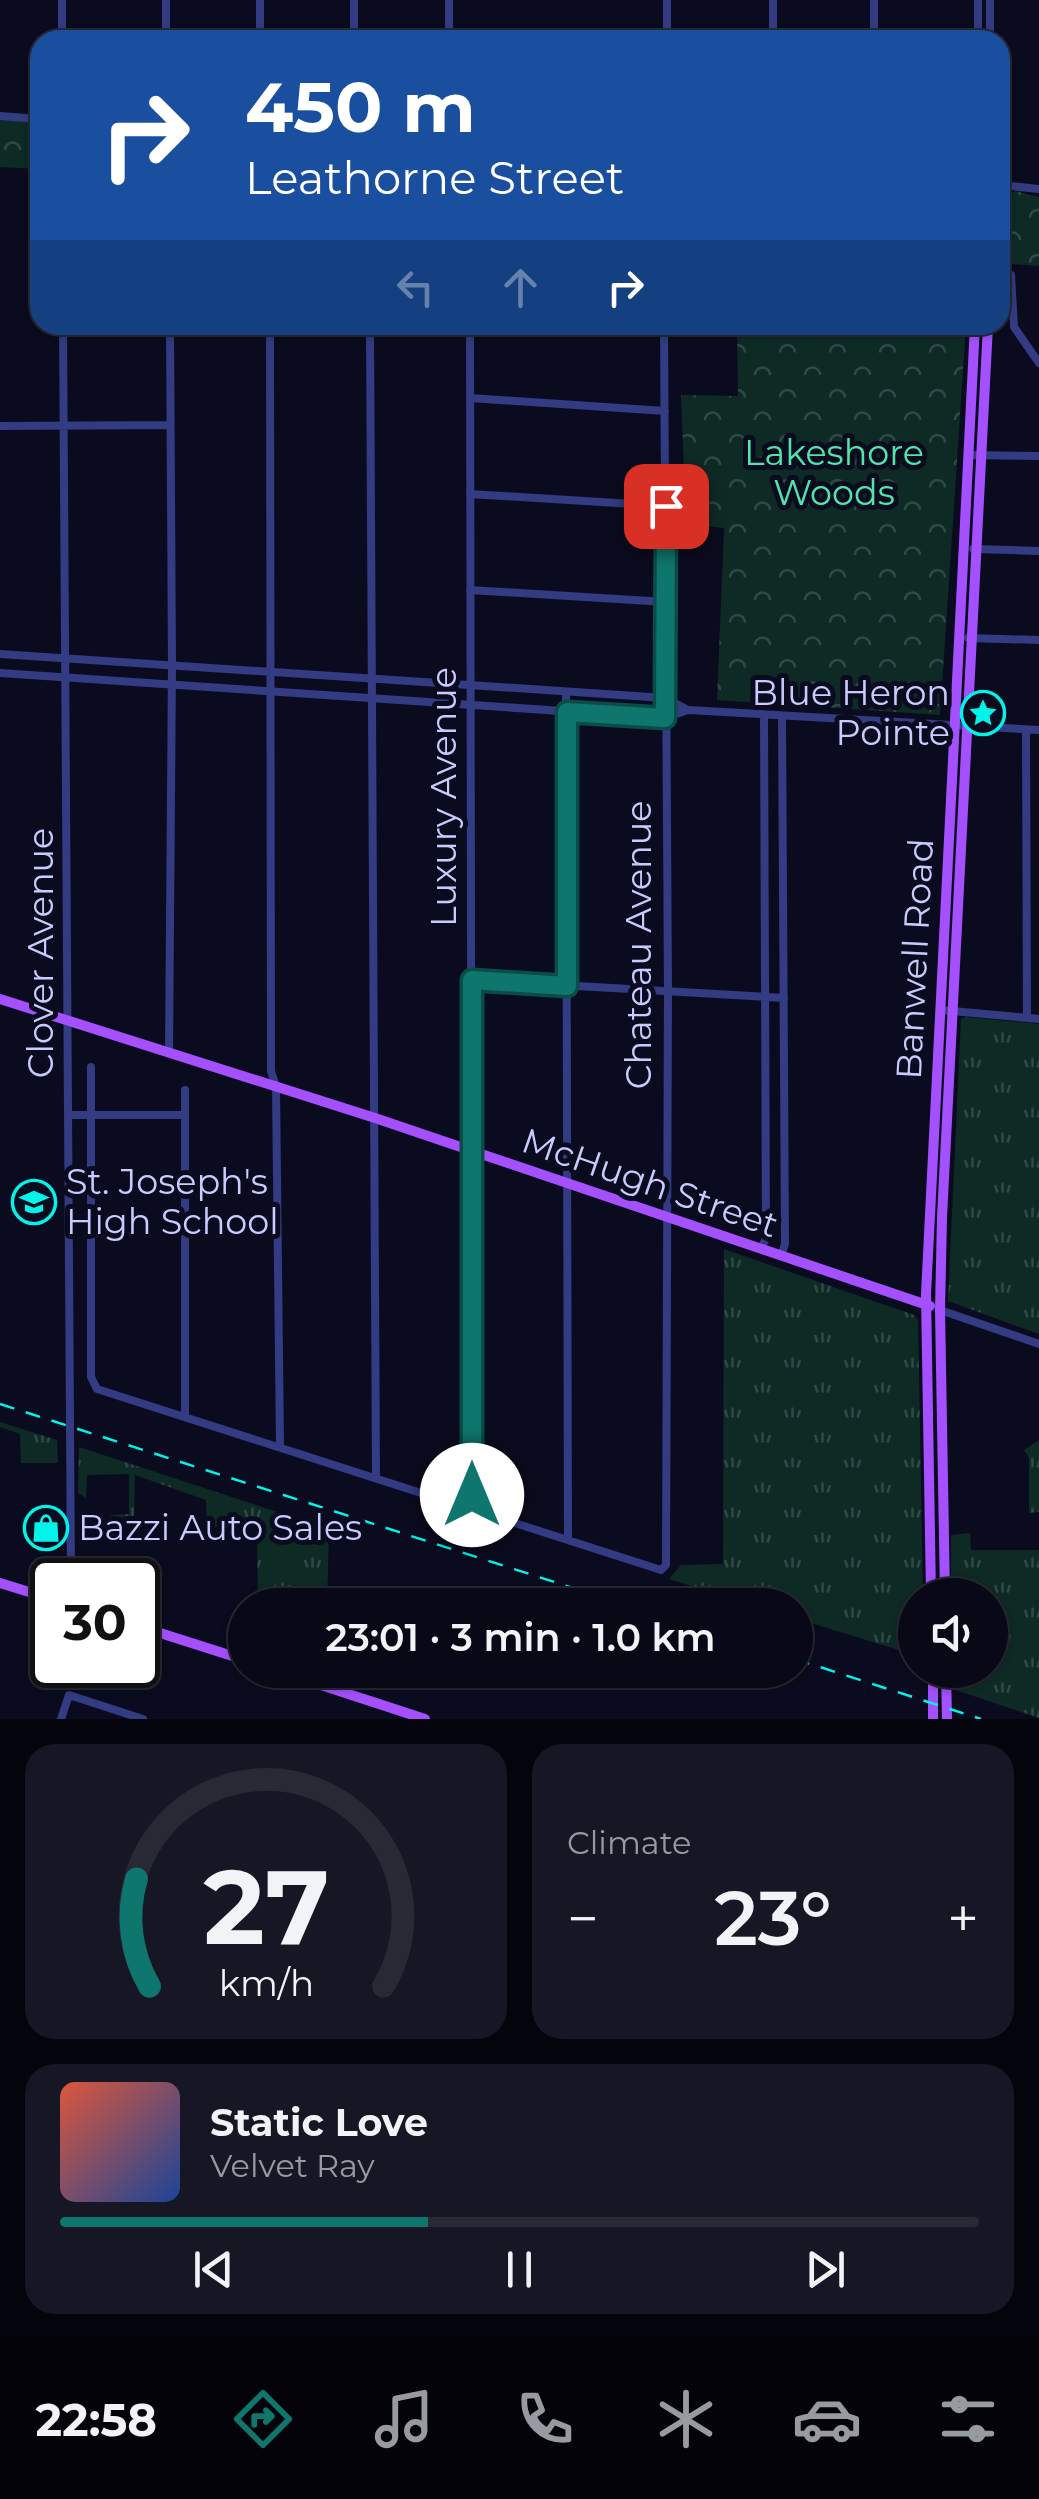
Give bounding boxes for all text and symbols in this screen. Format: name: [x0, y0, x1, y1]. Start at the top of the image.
text: 450 m: [245, 64, 476, 150]
icon: right: [80, 70, 210, 200]
text: Leathorne Street: [245, 150, 624, 205]
icon: left: [388, 260, 443, 315]
icon: ahead: [493, 260, 548, 315]
icon: right: [598, 260, 653, 315]
park label: Lakeshore Woods: [744, 431, 924, 514]
pin: [624, 464, 709, 549]
icon: arrive: [639, 479, 694, 534]
street label: Luxury Avenue: [422, 667, 465, 927]
place label: Blue Heron Pointe: [752, 671, 950, 754]
place icon: Blue Heron Pointe: [960, 690, 1006, 736]
street label: Chateau Avenue: [617, 801, 660, 1089]
street label: Clover Avenue: [19, 828, 62, 1078]
street label: Banwell Road: [887, 837, 942, 1081]
street label: McHugh Street: [517, 1119, 784, 1246]
place label: St. Joseph's High School: [66, 1160, 279, 1243]
school or university icon: St. Joseph's High School: [11, 1179, 57, 1225]
position arrow: [420, 1443, 524, 1547]
shop icon: Bazzi Auto Sales: [23, 1505, 69, 1551]
place label: Bazzi Auto Sales: [78, 1506, 362, 1549]
speed limit sign: 30: [30, 1558, 160, 1688]
map controls: [898, 1578, 1008, 1688]
button: sound: [898, 1578, 1008, 1688]
text: 23:01 · 3 min · 1.0 km: [326, 1614, 715, 1661]
text: Climate: [567, 1823, 691, 1862]
text: 27: [203, 1843, 329, 1970]
text: 23°: [714, 1872, 832, 1964]
text: −: [567, 1885, 599, 1952]
text: +: [947, 1885, 979, 1952]
text: km/h: [218, 1961, 314, 2005]
text: Static Love: [210, 2099, 428, 2146]
text: Velvet Ray: [210, 2146, 375, 2185]
icon: previous: [186, 2242, 241, 2297]
icon: pause: [492, 2242, 547, 2297]
icon: next: [798, 2242, 853, 2297]
icon: directions: [228, 2384, 298, 2454]
icon: music: [369, 2384, 439, 2454]
icon: phone: [510, 2384, 580, 2454]
icon: climate: [651, 2384, 721, 2454]
icon: car: [792, 2384, 862, 2454]
icon: filters: [933, 2384, 1003, 2454]
text: 22:58: [36, 2392, 157, 2447]

